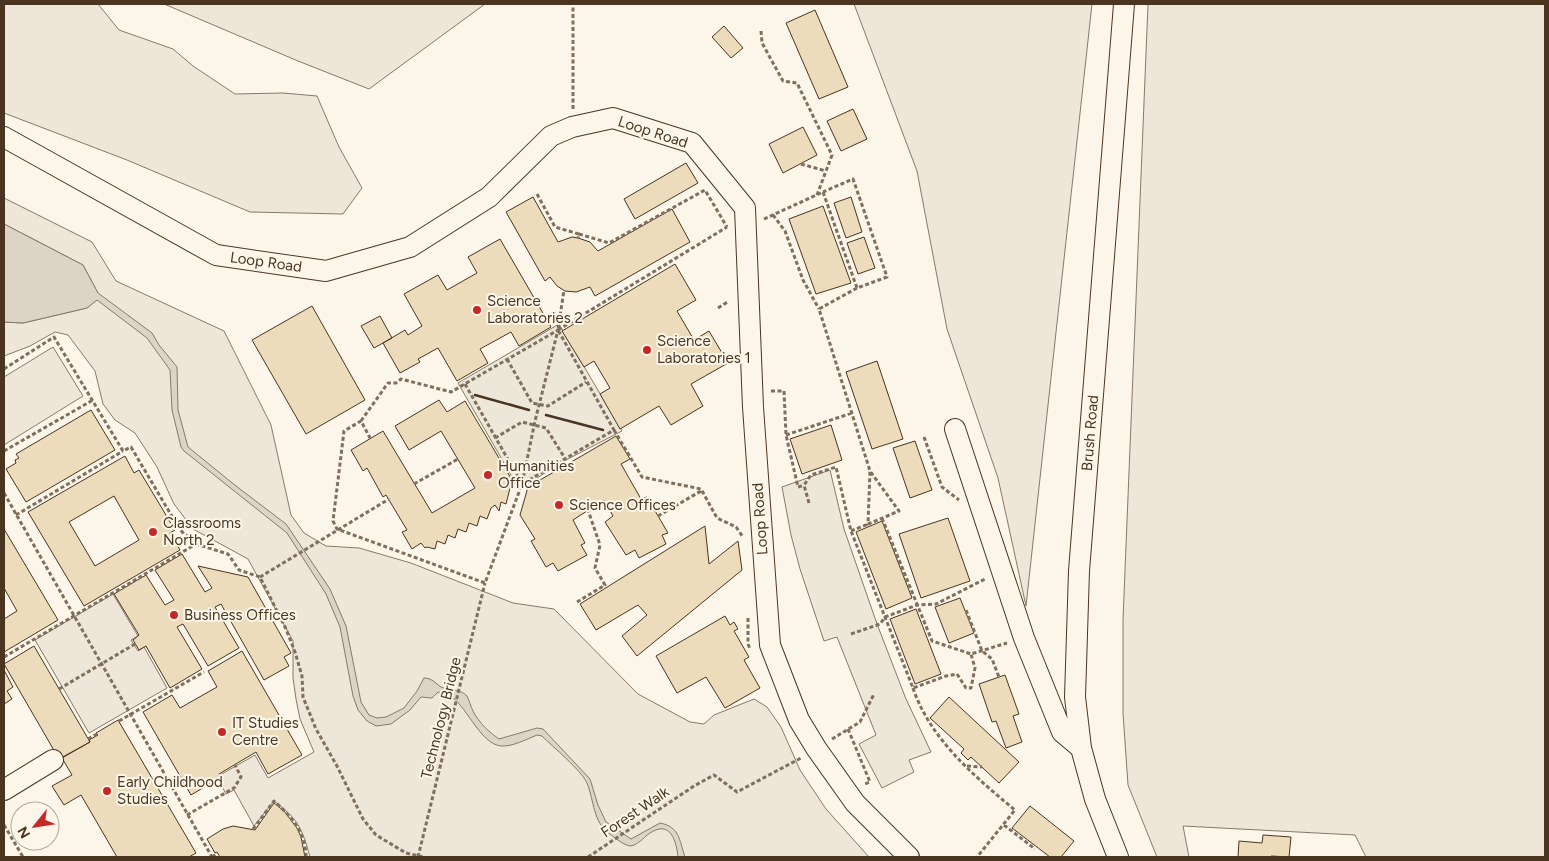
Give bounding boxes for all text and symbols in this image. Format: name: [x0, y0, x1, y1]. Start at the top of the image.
street label: Loop Road: [616, 112, 690, 152]
street label: Loop Road: [229, 248, 303, 276]
place label: Science Laboratories 2: [487, 292, 583, 327]
marker: Science Laboratories 2: [471, 304, 483, 316]
place label: Science Laboratories 1: [657, 332, 751, 367]
marker: Science Laboratories 1: [641, 344, 653, 356]
street label: Brush Road: [1078, 394, 1102, 472]
place label: Humanities Office: [498, 457, 574, 492]
marker: Humanities Office: [482, 469, 494, 481]
street label: Loop Road: [748, 482, 772, 556]
place label: Science Offices: [569, 496, 676, 514]
marker: Science Offices: [553, 499, 565, 511]
place label: Classrooms North 2: [163, 514, 241, 549]
marker: Classrooms North 2: [147, 526, 159, 538]
place label: Business Offices: [184, 606, 296, 624]
marker: Business Offices: [168, 609, 180, 621]
street label: Technology Bridge: [417, 655, 465, 781]
place label: IT Studies Centre: [232, 714, 299, 749]
marker: IT Studies Centre: [216, 726, 228, 738]
place label: Early Childhood Studies: [117, 773, 223, 808]
street label: Forest Walk: [597, 782, 673, 841]
marker: Early Childhood Studies: [101, 785, 113, 797]
north arrow: [10, 801, 60, 851]
text: N: [14, 823, 34, 841]

